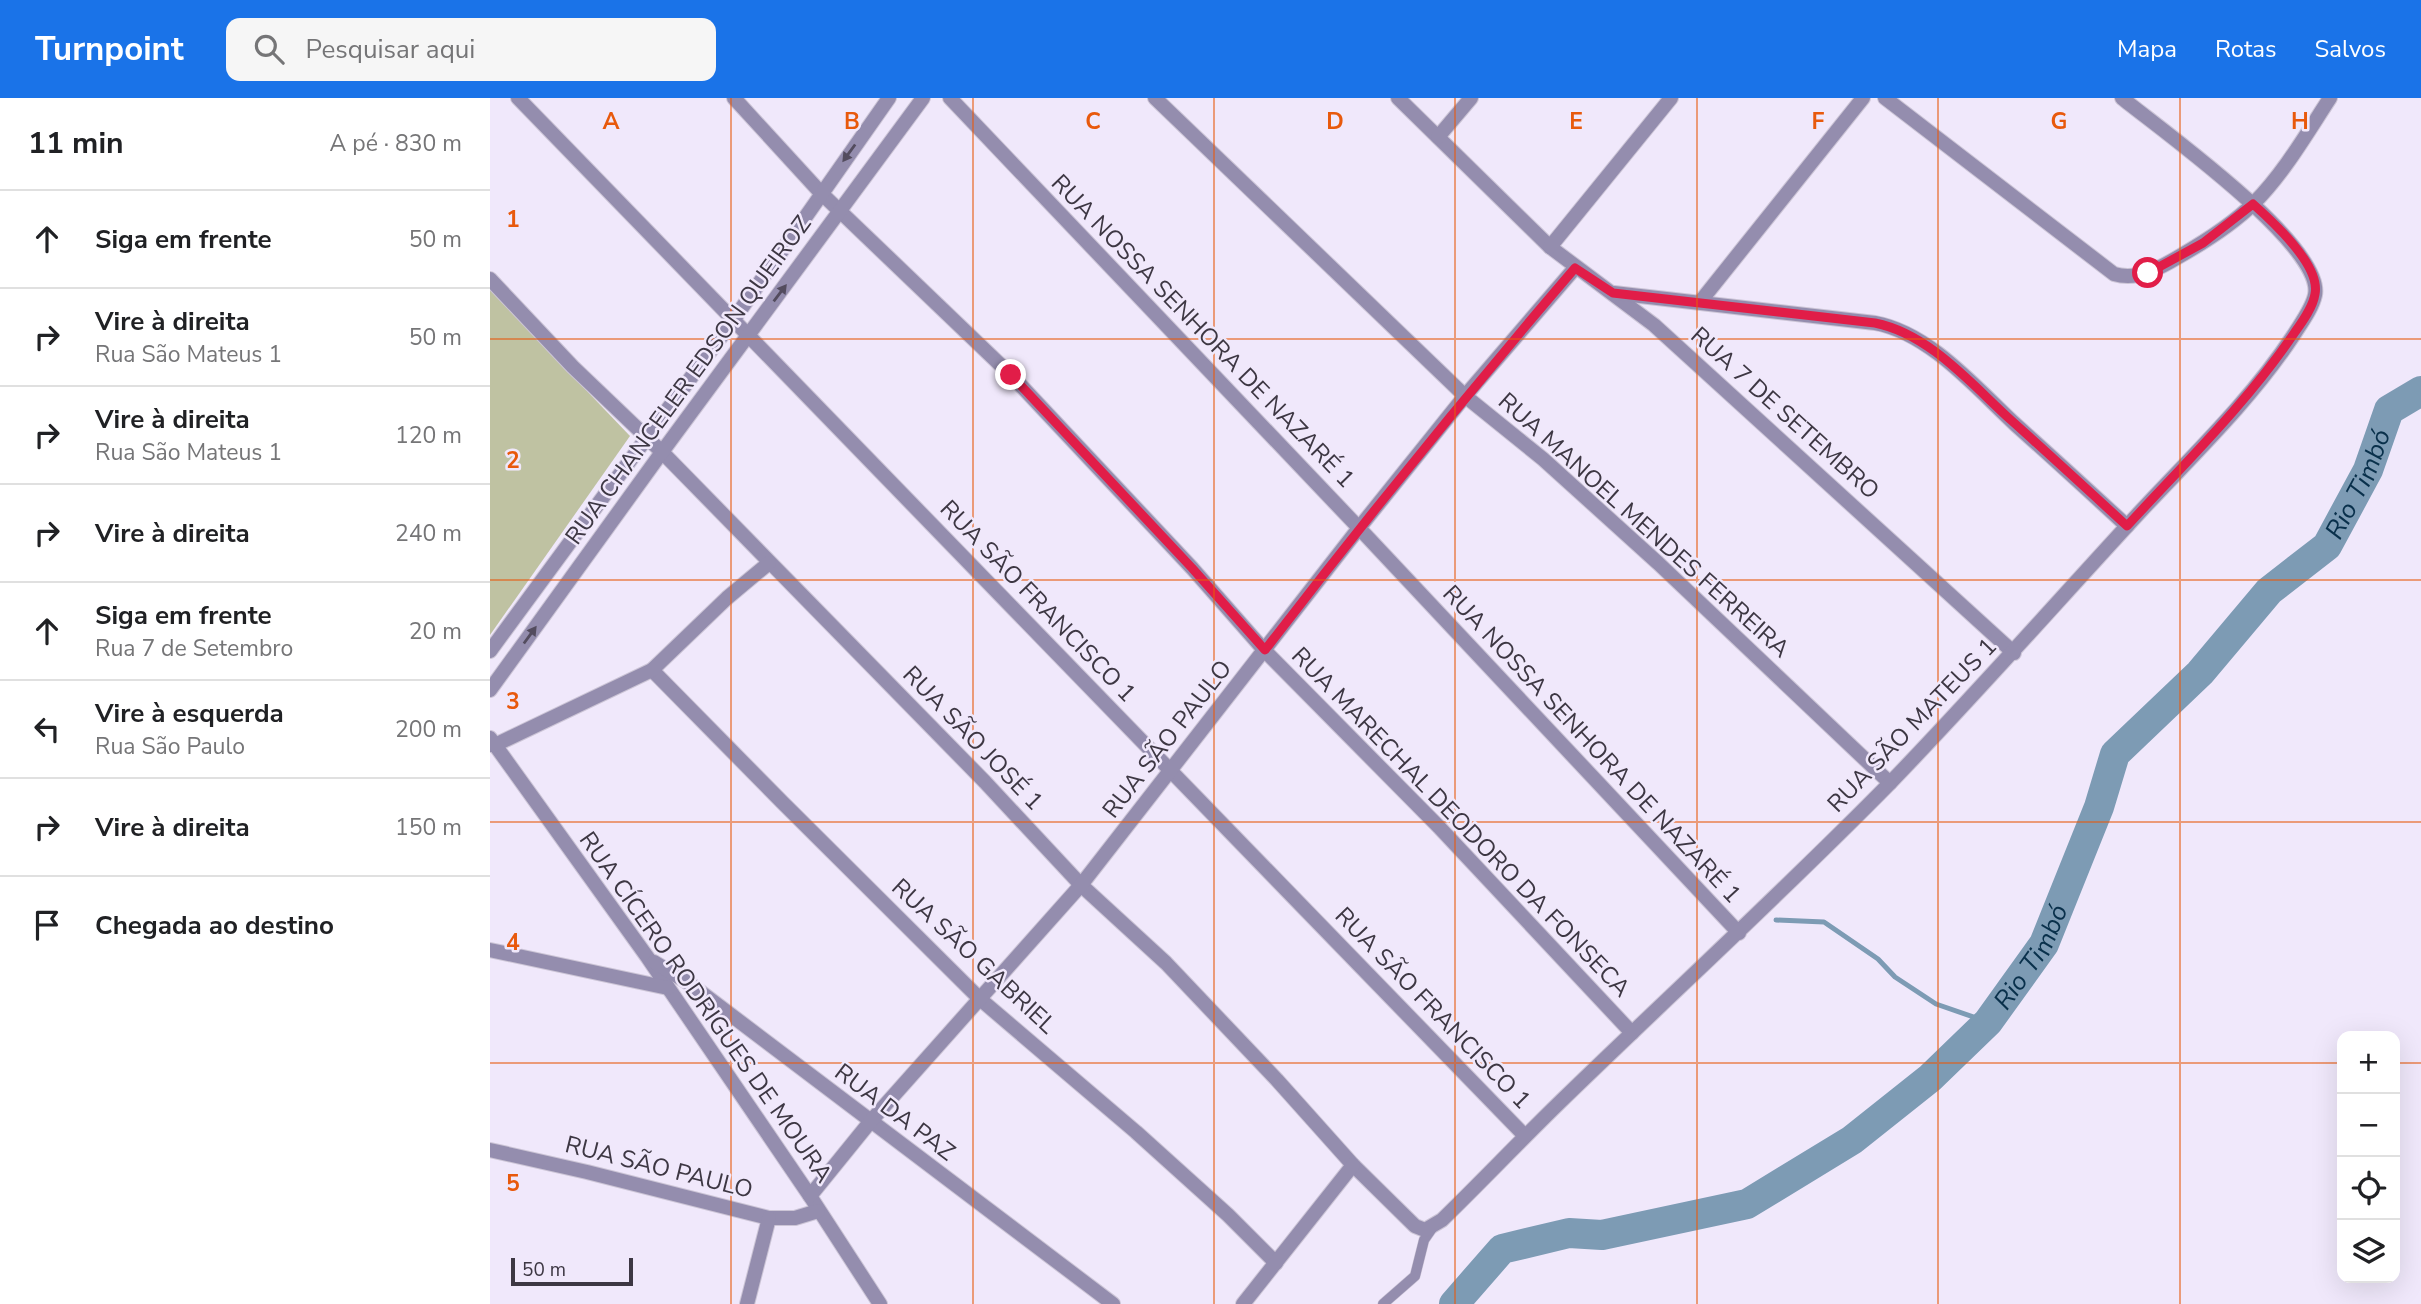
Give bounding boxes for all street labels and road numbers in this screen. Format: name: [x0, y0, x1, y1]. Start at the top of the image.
street label: RUA NOSSA SENHORA DE NAZARÉ 1: [1044, 167, 1362, 495]
street label: RUA CHANCELER EDSON QUEIROZ: [558, 209, 818, 551]
street label: RUA 7 DE SETEMBRO: [1684, 320, 1886, 506]
street label: RUA MANOEL MENDES FERREIRA: [1491, 385, 1797, 665]
street label: RUA SÃO FRANCISCO 1: [933, 493, 1143, 709]
street label: RUA NOSSA SENHORA DE NAZARÉ 1: [1436, 578, 1748, 910]
street label: RUA SÃO MATEUS 1: [1820, 631, 2004, 819]
street label: RUA MARECHAL DEODORO DA FONSECA: [1284, 640, 1638, 1004]
street label: RUA SÃO PAULO: [1095, 653, 1239, 825]
street label: RUA SÃO JOSÉ 1: [896, 659, 1050, 817]
street label: RUA CÍCERO RODRIGUES DE MOURA: [572, 825, 840, 1189]
street label: RUA SÃO GABRIEL: [885, 871, 1063, 1041]
street label: RUA SÃO FRANCISCO 1: [1328, 900, 1538, 1116]
street label: RUA DA PAZ: [828, 1056, 962, 1168]
street label: RUA SÃO PAULO: [562, 1128, 756, 1206]

